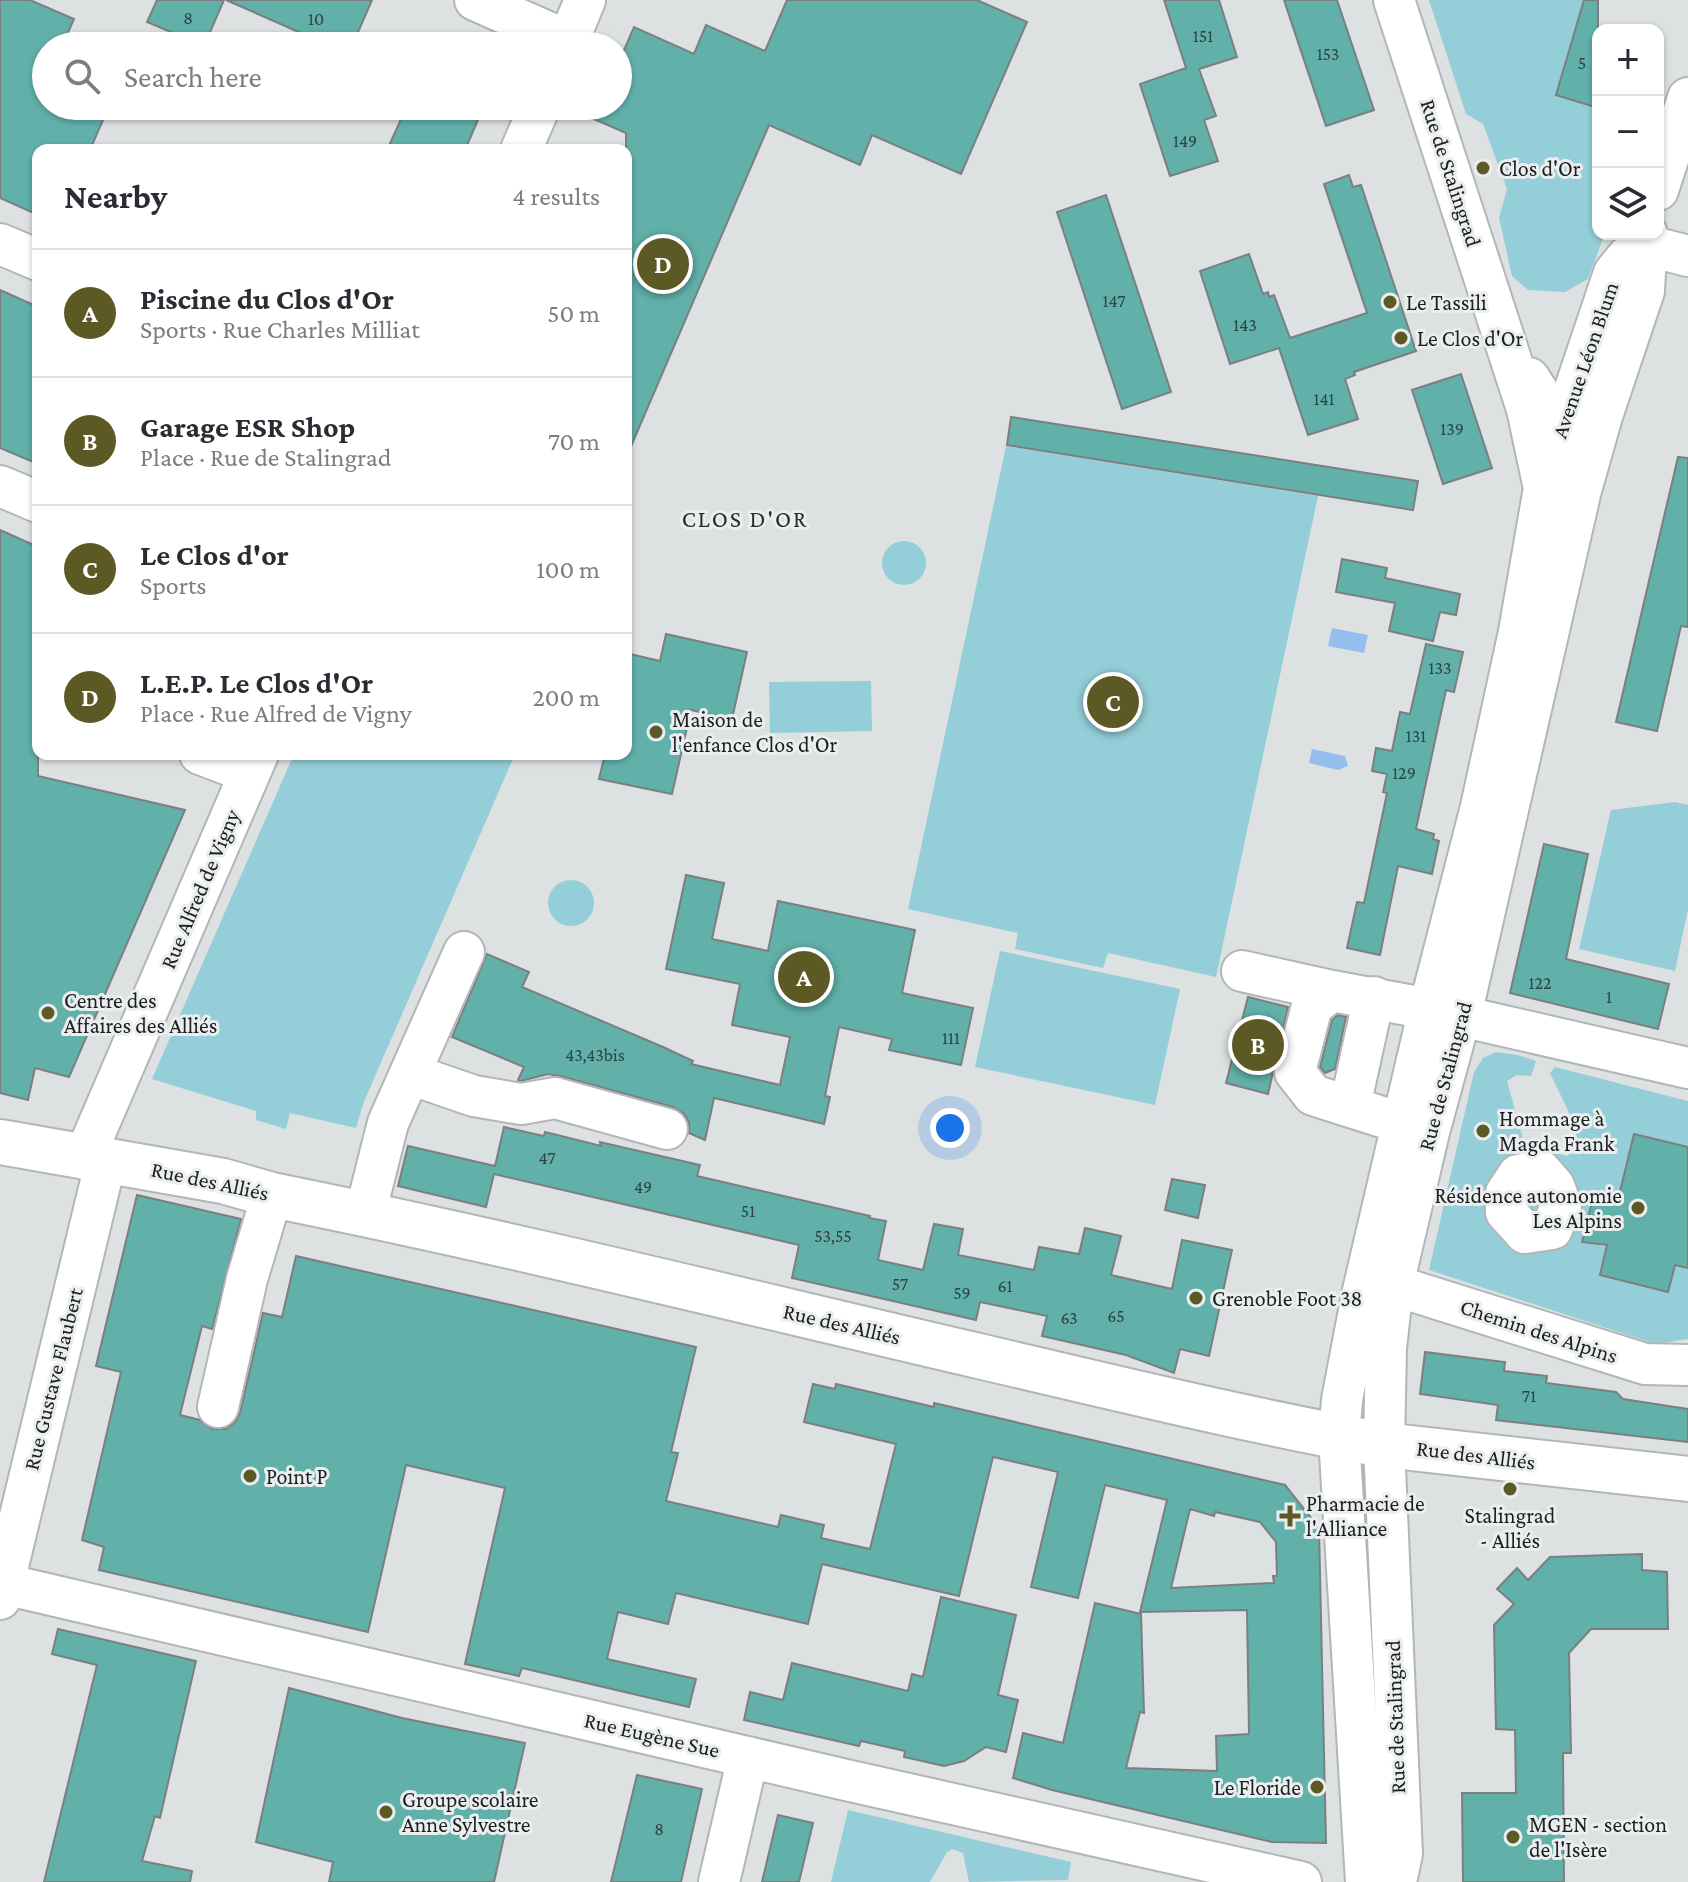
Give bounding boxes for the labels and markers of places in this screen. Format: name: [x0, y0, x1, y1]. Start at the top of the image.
place label: Clos d'Or: [1499, 156, 1581, 181]
marker: Clos d'Or: [1474, 159, 1492, 177]
pin: D: [637, 234, 689, 294]
place label: Le Tassili: [1406, 290, 1487, 315]
marker: Le Tassili: [1381, 293, 1399, 311]
place label: Le Clos d'Or: [1417, 326, 1524, 351]
marker: Le Clos d'Or: [1392, 329, 1410, 347]
pin: C: [1087, 672, 1139, 732]
place label: Maison de l'enfance Clos d'Or: [672, 707, 837, 757]
marker: Maison de l'enfance Clos d'Or: [647, 723, 665, 741]
pin: A: [778, 947, 830, 1007]
place label: Centre des Affaires des Alliés: [64, 988, 217, 1038]
marker: Centre des Affaires des Alliés: [39, 1004, 57, 1022]
pin: B: [1232, 1015, 1284, 1075]
place label: Hommage à Magda Frank: [1499, 1106, 1615, 1156]
marker: Hommage à Magda Frank: [1474, 1122, 1492, 1140]
place label: Résidence autonomie Les Alpins: [1434, 1183, 1622, 1233]
marker: Résidence autonomie Les Alpins: [1629, 1199, 1647, 1217]
place label: Grenoble Foot 38: [1212, 1286, 1362, 1311]
marker: Grenoble Foot 38: [1187, 1289, 1205, 1307]
place label: Point P: [266, 1464, 328, 1489]
marker: Point P: [241, 1467, 259, 1485]
marker: Stalingrad - Alliés: [1501, 1480, 1519, 1498]
place label: Pharmacie de l'Alliance: [1306, 1491, 1425, 1541]
place label: Stalingrad - Alliés: [1465, 1503, 1556, 1553]
marker: Pharmacie de l'Alliance: [1281, 1507, 1299, 1525]
place label: Le Floride: [1214, 1775, 1301, 1800]
marker: Le Floride: [1308, 1778, 1326, 1796]
place label: Groupe scolaire Anne Sylvestre: [402, 1787, 539, 1837]
marker: Groupe scolaire Anne Sylvestre: [377, 1803, 395, 1821]
place label: MGEN - section de l'Isère: [1529, 1812, 1667, 1862]
marker: MGEN - section de l'Isère: [1504, 1828, 1522, 1846]

